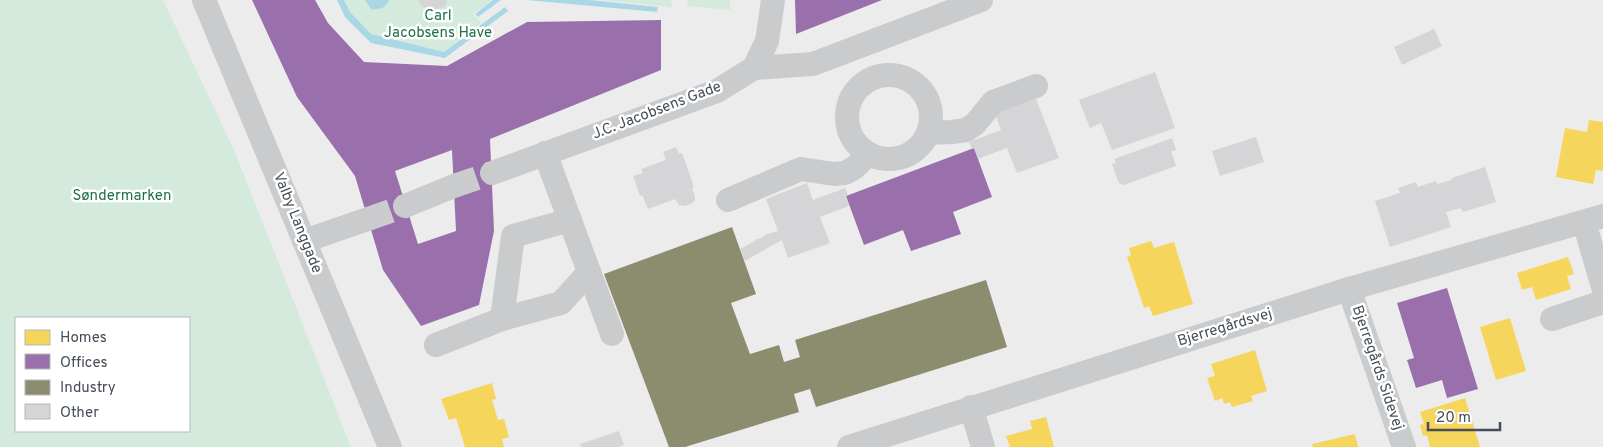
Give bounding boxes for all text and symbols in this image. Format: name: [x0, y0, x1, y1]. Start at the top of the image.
park label: Carl Jacobsens Have: [384, 7, 492, 43]
street label: J.C. Jacobsens Gade: [590, 78, 724, 144]
street label: Valby Langgade: [268, 170, 326, 276]
park label: Søndermarken: [73, 187, 171, 206]
street label: Bjerregårds Sidevej: [1347, 303, 1407, 433]
street label: Bjerregårdsvej: [1175, 305, 1275, 351]
legend: [15, 317, 190, 432]
text: Homes: [60, 329, 107, 348]
text: Offices: [60, 354, 107, 373]
text: Industry: [60, 379, 116, 398]
scale bar: [1428, 400, 1500, 432]
text: Other: [60, 404, 99, 423]
text: 20 m: [1436, 409, 1471, 428]

